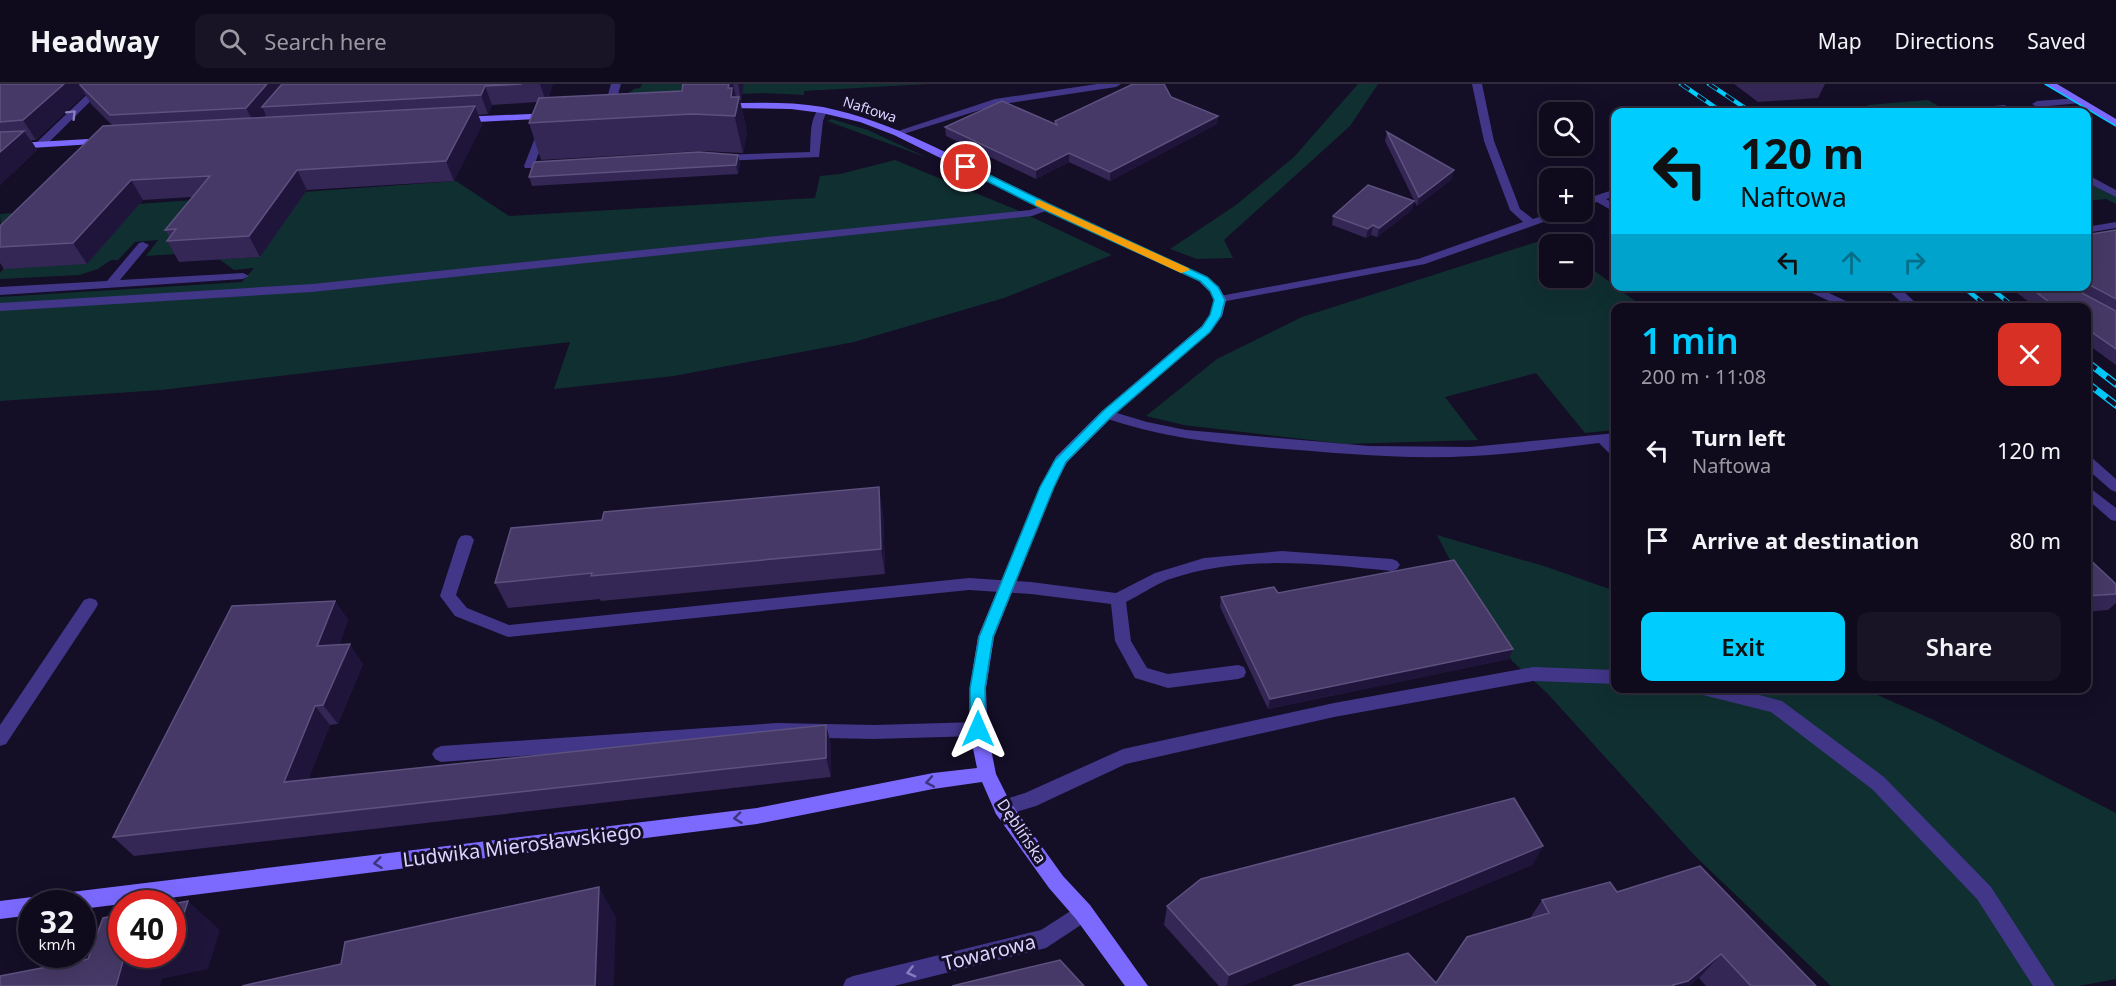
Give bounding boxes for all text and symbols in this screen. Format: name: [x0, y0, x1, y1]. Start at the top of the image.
search box: [195, 14, 615, 68]
text: Headway: [30, 22, 159, 60]
icon: search: [216, 25, 249, 58]
text: Search here: [264, 26, 387, 56]
text: Map: [1818, 27, 1862, 55]
text: Directions: [1895, 27, 1994, 55]
text: Saved: [2027, 27, 2086, 55]
street label: Naftowa: [841, 91, 899, 127]
map controls: [1539, 102, 1593, 288]
button: search: [1539, 102, 1593, 156]
one-way arrow: [65, 110, 76, 121]
text: 120 m: [1740, 124, 1864, 181]
icon: left: [1641, 132, 1719, 210]
pin: [940, 141, 991, 192]
icon: arrive: [949, 150, 982, 183]
button: +: [1539, 168, 1593, 222]
text: Naftowa: [1740, 178, 1847, 215]
button: −: [1539, 234, 1593, 288]
icon: left: [1772, 246, 1805, 279]
icon: ahead: [1835, 246, 1868, 279]
icon: right: [1898, 246, 1931, 279]
text: 1 min: [1641, 316, 1739, 365]
button: close: [1998, 323, 2061, 386]
text: 200 m · 11:08: [1641, 363, 1766, 390]
text: Turn left: [1692, 422, 1786, 452]
icon: left: [1641, 434, 1674, 467]
text: 120 m: [1997, 435, 2061, 465]
text: Naftowa: [1692, 452, 1771, 479]
icon: arrive: [1641, 524, 1674, 557]
text: Arrive at destination: [1692, 525, 1919, 555]
text: 80 m: [2010, 525, 2061, 555]
button: Exit: [1641, 612, 1845, 681]
button: Share: [1857, 612, 2061, 681]
position arrow: [946, 697, 1010, 761]
one-way arrow: [925, 775, 935, 788]
street label: Dęblińska: [992, 794, 1052, 868]
one-way arrow: [733, 811, 743, 824]
street label: Ludwika Mierosławskiego: [401, 817, 643, 873]
one-way arrow: [373, 856, 382, 869]
speed limit sign: 40: [108, 890, 186, 968]
text: 32: [40, 901, 74, 942]
street label: Towarowa: [940, 927, 1038, 977]
text: km/h: [39, 934, 75, 954]
one-way arrow: [906, 964, 916, 977]

